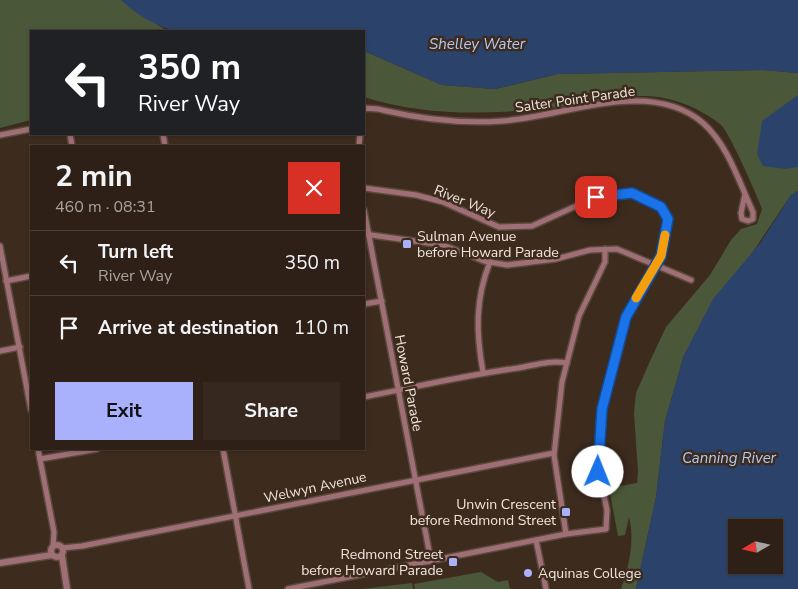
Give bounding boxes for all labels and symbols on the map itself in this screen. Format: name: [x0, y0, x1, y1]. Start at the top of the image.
water label: Shelley Water: [429, 34, 526, 54]
street label: Salter Point Parade: [514, 82, 636, 117]
pin: [575, 176, 617, 218]
street label: River Way: [431, 180, 499, 223]
place label: Sulman Avenue before Howard Parade: [417, 227, 559, 262]
marker: Sulman Avenue before Howard Parade: [401, 238, 413, 250]
street label: Howard Parade: [390, 333, 427, 433]
position arrow: [571, 445, 623, 497]
water label: Canning River: [682, 448, 777, 468]
street label: Welwyn Avenue: [262, 467, 368, 508]
place label: Unwin Crescent before Redmond Street: [410, 495, 556, 530]
marker: Unwin Crescent before Redmond Street: [560, 506, 572, 518]
north arrow: [728, 519, 782, 574]
place label: Redmond Street before Howard Parade: [301, 545, 443, 580]
marker: Redmond Street before Howard Parade: [447, 556, 459, 568]
place label: Aquinas College: [538, 564, 641, 583]
marker: Aquinas College: [522, 567, 534, 579]

